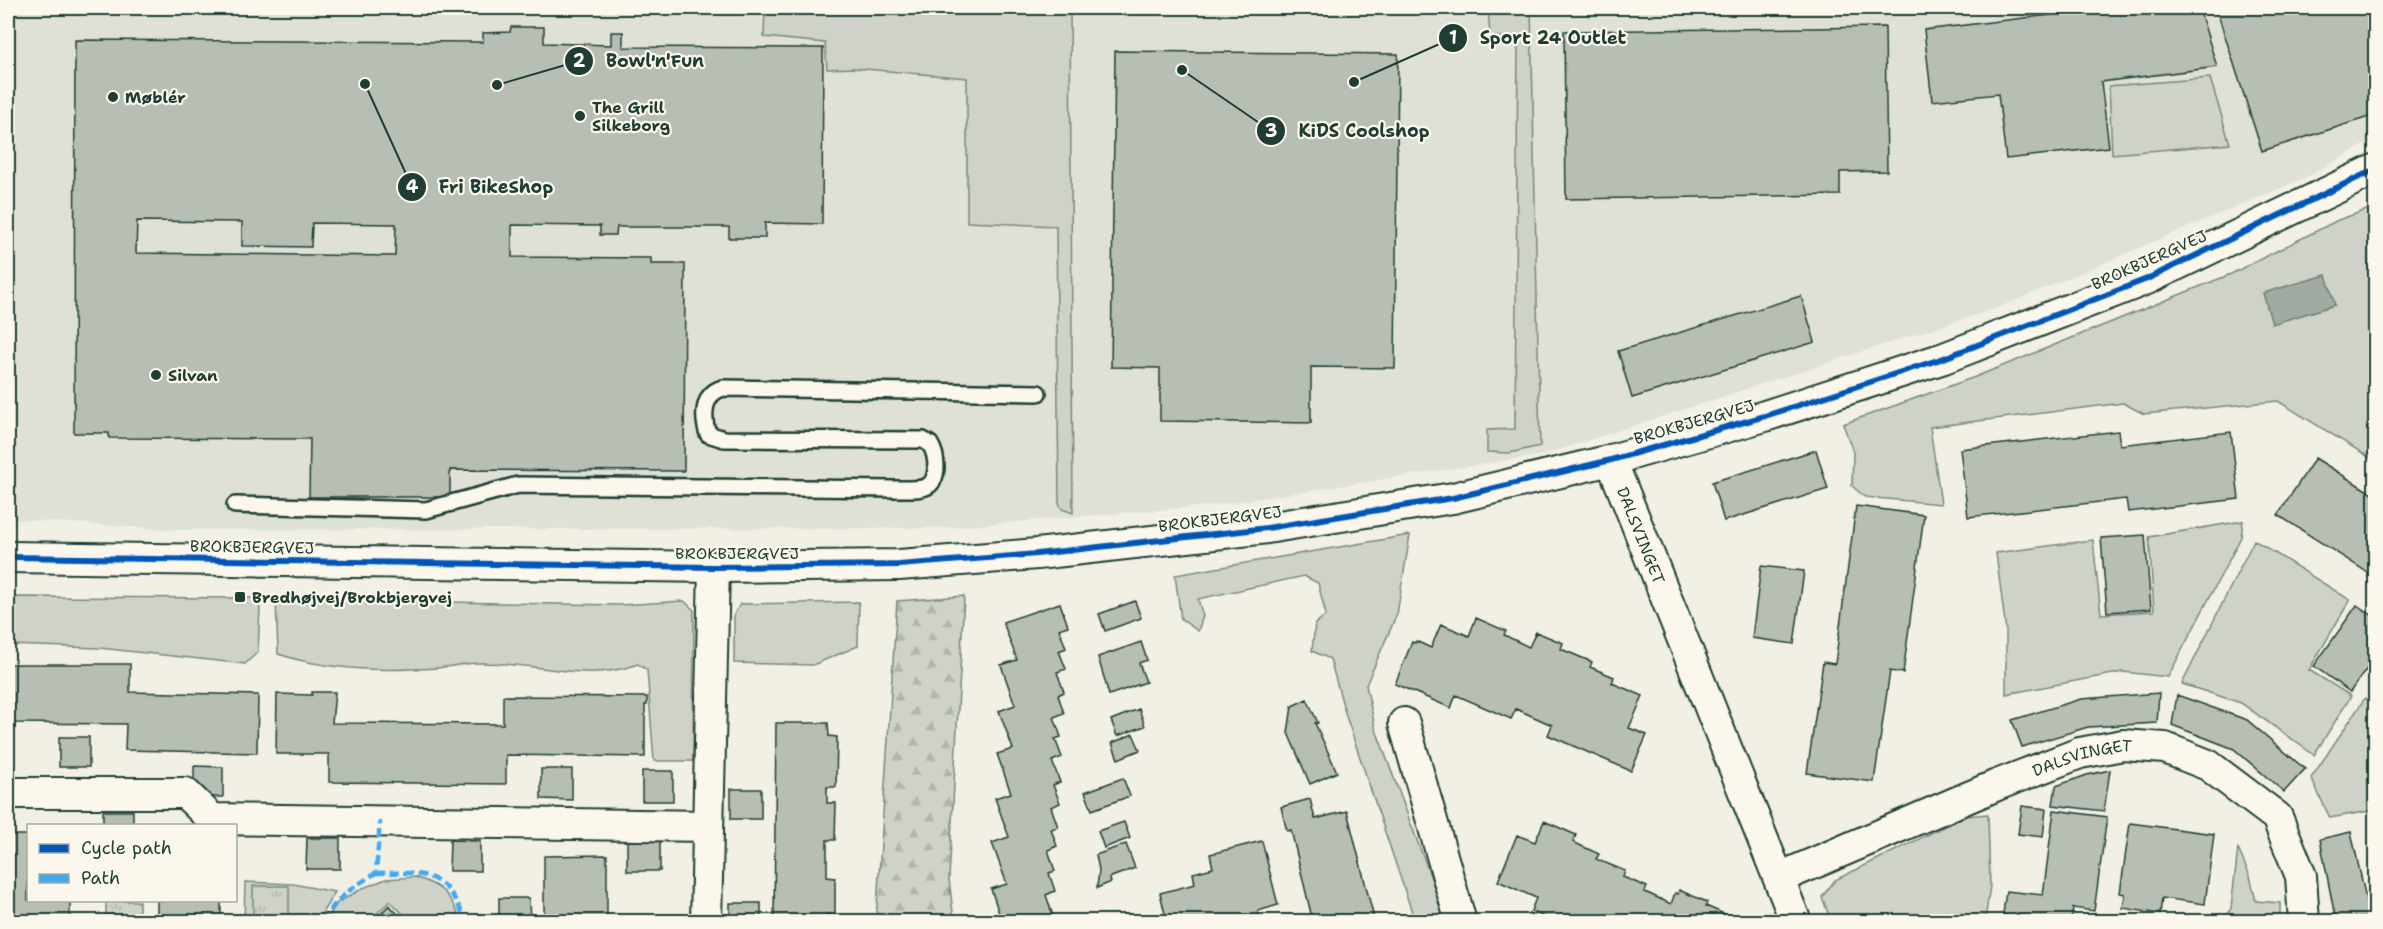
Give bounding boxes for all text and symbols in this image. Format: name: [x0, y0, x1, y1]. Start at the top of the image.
callout: Sport 24 Outlet: [1438, 20, 1638, 56]
text: 1: [1449, 26, 1457, 50]
text: Sport 24 Outlet: [1480, 26, 1627, 50]
callout: Bowl'n'Fun: [564, 43, 716, 79]
text: 2: [573, 49, 586, 73]
text: Bowl'n'Fun: [606, 49, 704, 73]
place label: Møblér: [125, 87, 186, 108]
marker: Møblér: [106, 90, 120, 104]
place label: The Grill Silkeborg: [592, 97, 670, 136]
marker: The Grill Silkeborg: [573, 109, 587, 123]
callout: KiDS Coolshop: [1256, 113, 1441, 149]
text: 3: [1265, 119, 1277, 143]
text: KiDS Coolshop: [1298, 119, 1430, 143]
callout: Fri BikeShop: [397, 169, 566, 205]
text: 4: [406, 175, 419, 199]
text: Fri BikeShop: [439, 175, 553, 199]
street label: BROKBJERGVEJ: [2088, 225, 2210, 295]
place label: Silvan: [168, 365, 218, 386]
marker: Silvan: [149, 368, 163, 382]
street label: BROKBJERGVEJ: [1631, 395, 1757, 449]
street label: DALSVINGET: [1612, 484, 1670, 587]
street label: BROKBJERGVEJ: [1157, 501, 1283, 537]
street label: BROKBJERGVEJ: [190, 535, 314, 559]
street label: BROKBJERGVEJ: [675, 543, 799, 564]
place label: Bredhøjvej/Brokbjergvej: [252, 587, 452, 608]
marker: Bredhøjvej/Brokbjergvej: [233, 590, 247, 604]
street label: DALSVINGET: [2029, 734, 2133, 781]
legend: [27, 824, 237, 902]
text: Cycle path: [81, 836, 172, 860]
text: Path: [81, 866, 120, 890]

